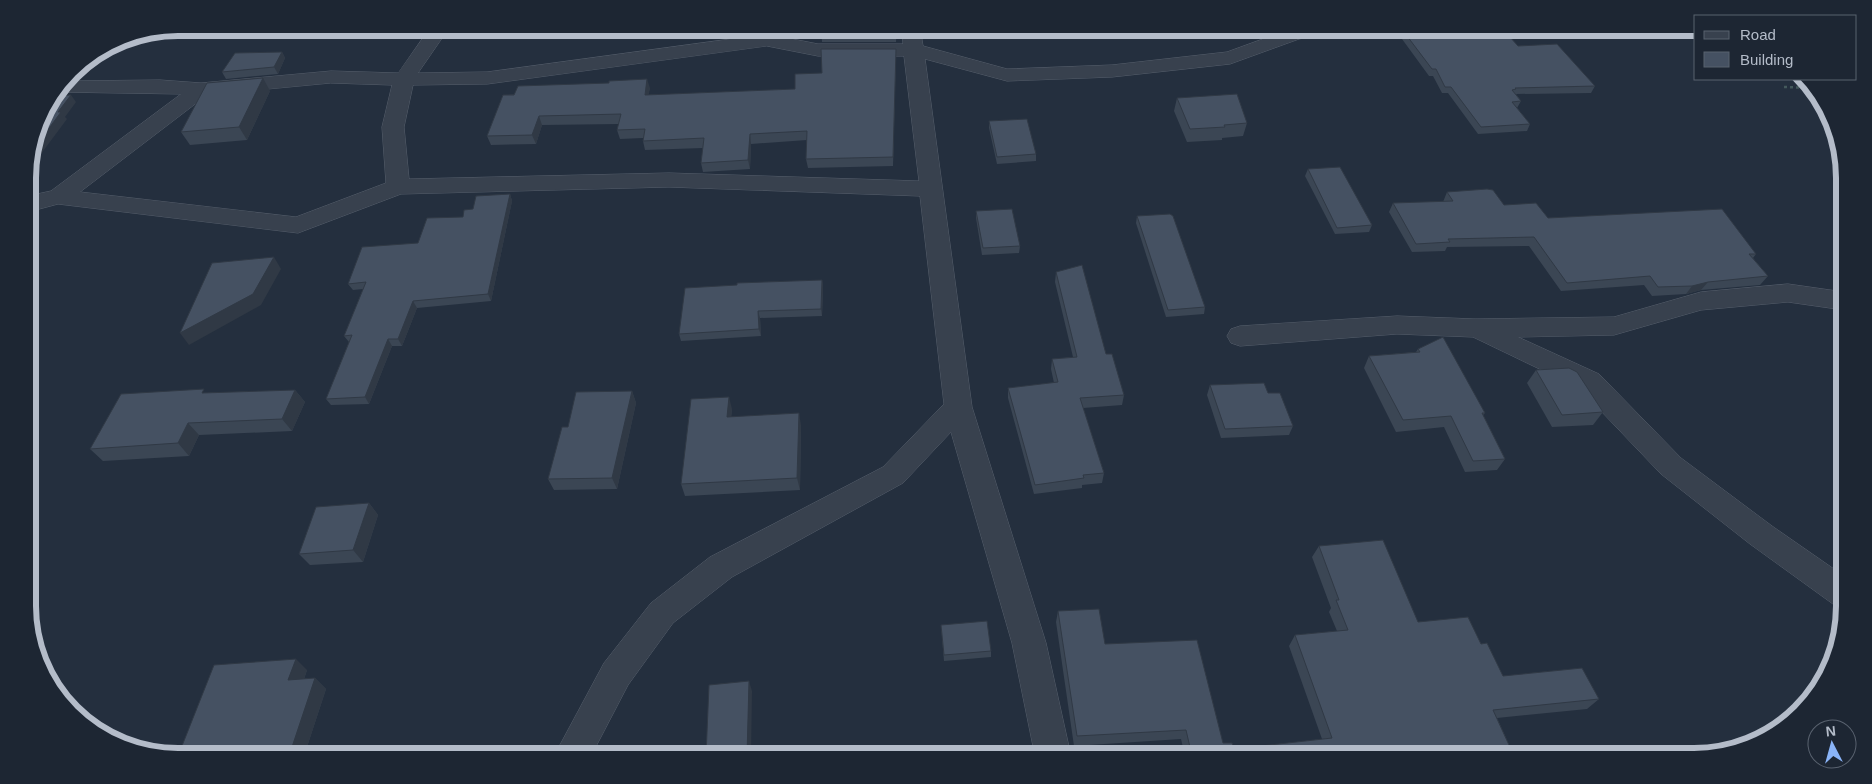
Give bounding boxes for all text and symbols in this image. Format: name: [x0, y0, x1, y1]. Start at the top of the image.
legend: [1694, 15, 1857, 80]
text: Road: [1740, 26, 1776, 43]
text: Building: [1740, 51, 1793, 68]
north arrow: [1807, 719, 1857, 769]
text: N: [1825, 723, 1837, 740]

